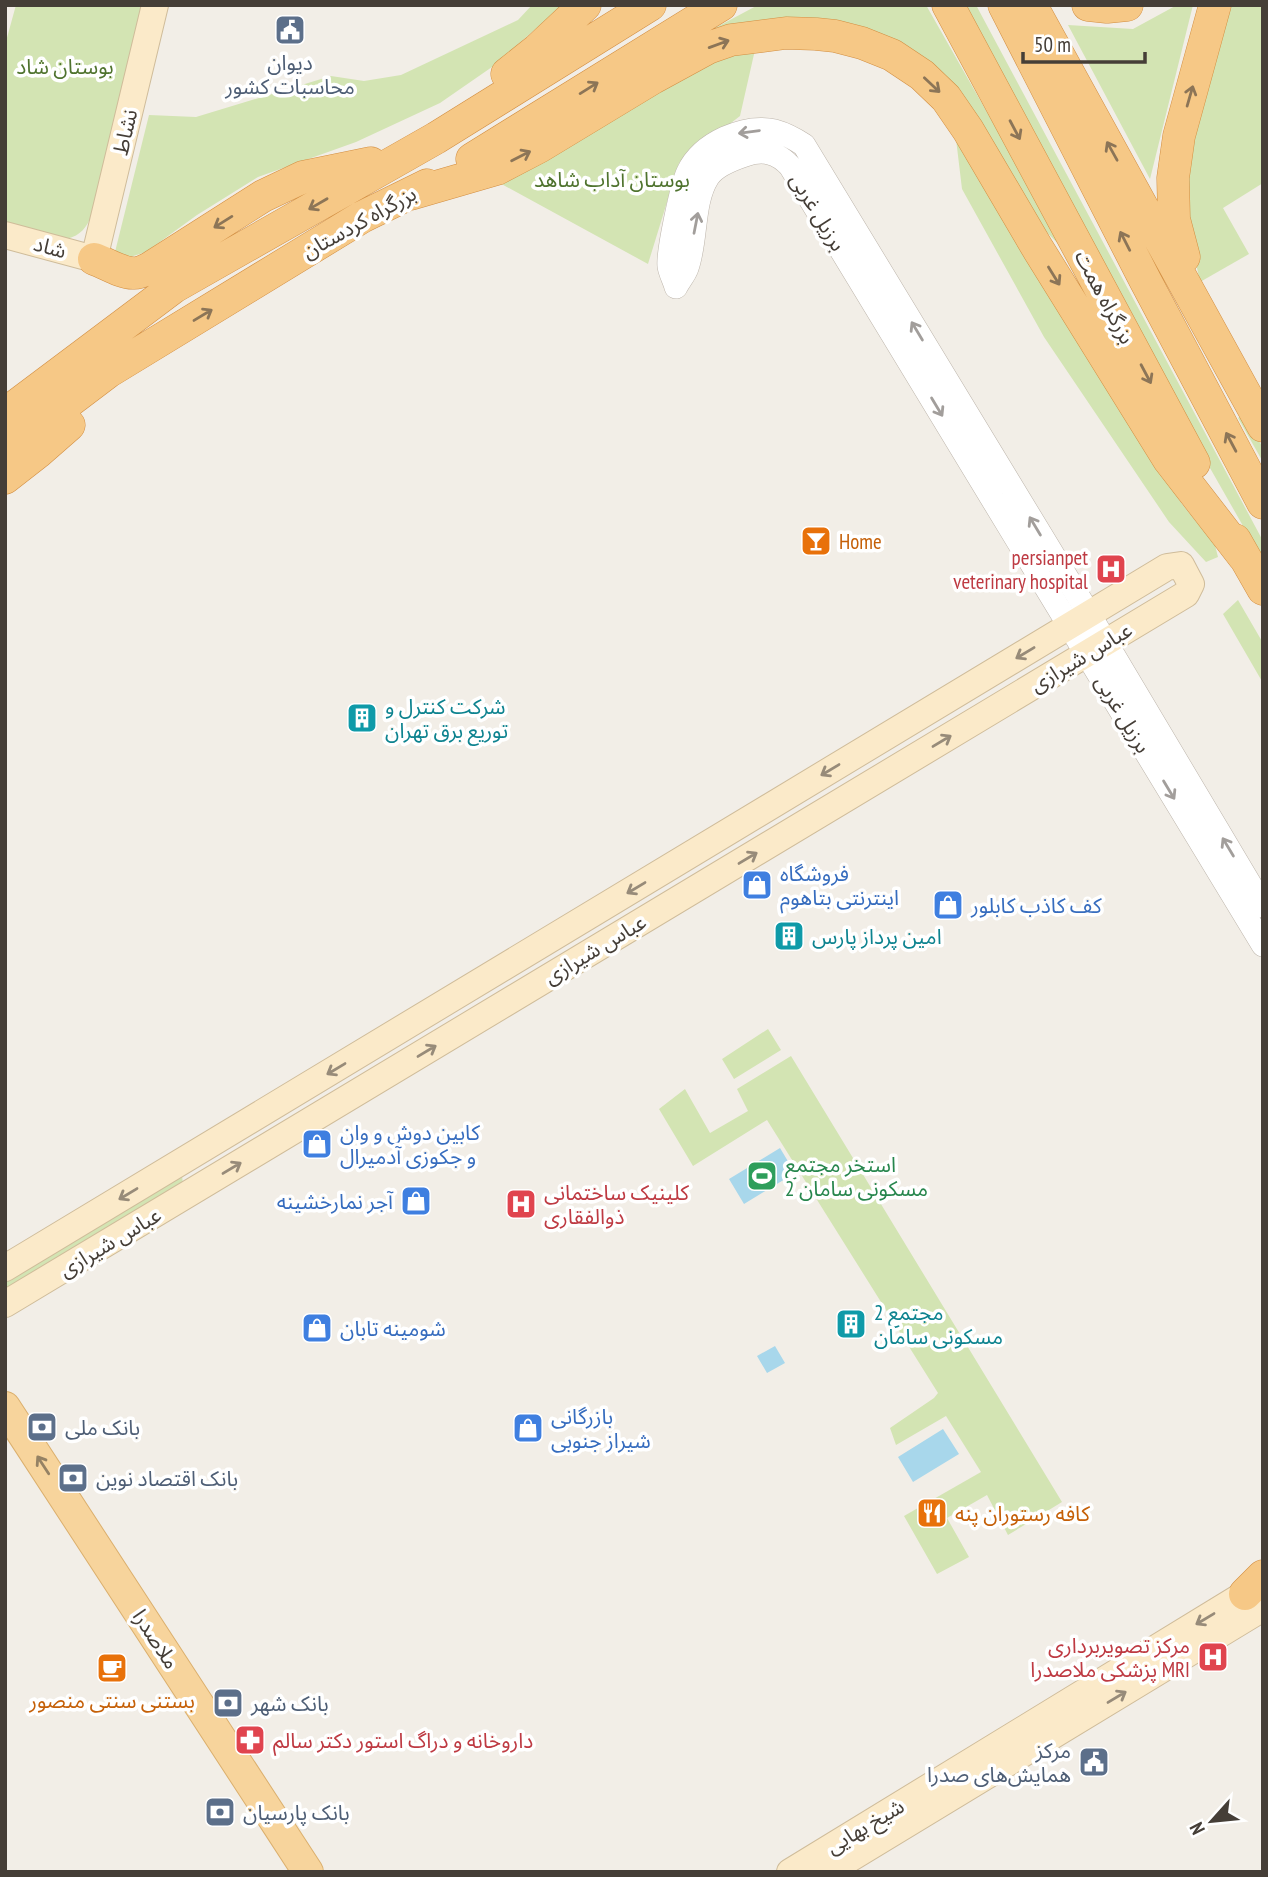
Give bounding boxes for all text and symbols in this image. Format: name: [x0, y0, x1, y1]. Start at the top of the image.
public building icon: دیوان محاسبات کشور: [273, 13, 307, 47]
scale bar: [1023, 21, 1146, 65]
text: 50 m: [1034, 31, 1071, 58]
one-way arrow: [708, 37, 730, 49]
place label: دیوان محاسبات کشور: [224, 49, 355, 100]
park label: بوستان شاد: [16, 53, 114, 80]
one-way arrow: [923, 77, 941, 93]
one-way arrow: [579, 80, 598, 95]
one-way arrow: [1184, 85, 1197, 108]
street label: نشاط: [107, 106, 143, 158]
one-way arrow: [1009, 119, 1022, 140]
one-way arrow: [738, 126, 761, 139]
one-way arrow: [1105, 141, 1118, 162]
one-way arrow: [511, 149, 531, 163]
park label: بوستان آداب شاهد: [534, 166, 690, 193]
street label: برزیل غربی: [784, 168, 852, 256]
street label: بزرگراه کردستان: [297, 180, 421, 264]
one-way arrow: [309, 197, 329, 211]
one-way arrow: [689, 212, 703, 234]
one-way arrow: [214, 214, 233, 229]
street label: شاد: [31, 230, 69, 264]
one-way arrow: [1118, 231, 1131, 252]
street label: بزرگراه همت: [1069, 245, 1141, 349]
one-way arrow: [1048, 265, 1062, 285]
one-way arrow: [192, 307, 212, 321]
one-way arrow: [910, 322, 924, 342]
one-way arrow: [1139, 363, 1153, 383]
one-way arrow: [930, 397, 944, 417]
one-way arrow: [1224, 432, 1237, 453]
one-way arrow: [1028, 516, 1042, 536]
bar icon: Home: [799, 524, 833, 558]
place label: Home: [839, 528, 882, 555]
place label: persianpet veterinary hospital: [953, 544, 1088, 595]
hospital icon: persianpet veterinary hospital: [1094, 552, 1128, 586]
street label: عباس شیرازی: [1025, 616, 1137, 698]
one-way arrow: [1016, 646, 1036, 660]
street label: برزیل غربی: [1089, 670, 1157, 758]
place label: شرکت کنترل و توریع برق تهران: [385, 693, 508, 746]
building icon: شرکت کنترل و توریع برق تهران: [345, 701, 379, 735]
one-way arrow: [932, 733, 952, 747]
one-way arrow: [821, 764, 841, 778]
one-way arrow: [1163, 780, 1177, 800]
one-way arrow: [1220, 838, 1234, 858]
one-way arrow: [737, 851, 757, 865]
place label: فروشگاه اينترنتی بتاهوم: [780, 860, 899, 914]
shop icon: فروشگاه اينترنتی بتاهوم: [740, 868, 774, 902]
one-way arrow: [626, 881, 646, 895]
shop icon: کف کاذب کابلور: [931, 888, 965, 922]
place label: کف کاذب کابلور: [970, 892, 1102, 919]
street label: عباس شیرازی: [539, 908, 651, 990]
building icon: امین پرداز پارس: [772, 919, 806, 953]
place label: امین پرداز پارس: [812, 923, 942, 950]
one-way arrow: [416, 1044, 436, 1058]
one-way arrow: [326, 1062, 346, 1076]
place label: کابین دوش و وان و جکوزی آدمیرال: [340, 1119, 480, 1170]
shop icon: کابین دوش و وان و جکوزی آدمیرال: [300, 1127, 334, 1161]
place label: استخر مجتمع مسکونی سامان 2: [785, 1151, 928, 1202]
sports icon: استخر مجتمع مسکونی سامان 2: [745, 1159, 779, 1193]
one-way arrow: [221, 1161, 241, 1175]
place label: کلینیک ساختمانی ذوالفقاری: [544, 1179, 689, 1230]
shop icon: آجر نمارخشینه: [399, 1184, 433, 1218]
one-way arrow: [119, 1187, 139, 1201]
hospital icon: کلینیک ساختمانی ذوالفقاری: [504, 1187, 538, 1221]
place label: آجر نمارخشینه: [277, 1188, 394, 1215]
street label: عباس شیرازی: [54, 1201, 166, 1283]
place label: 2 مجتمع مسکونی سامان: [874, 1299, 1003, 1350]
building icon: 2 مجتمع مسکونی سامان: [834, 1307, 868, 1341]
shop icon: شومینه تابان: [300, 1311, 334, 1345]
place label: شومینه تابان: [340, 1315, 446, 1342]
place label: بازرگانی شیراز جنوبی: [551, 1403, 651, 1454]
bank icon: بانک ملی: [25, 1410, 59, 1444]
shop icon: بازرگانی شیراز جنوبی: [511, 1411, 545, 1445]
place label: بانک ملی: [65, 1414, 140, 1441]
one-way arrow: [36, 1456, 50, 1476]
bank icon: بانک اقتصاد نوین: [56, 1461, 90, 1495]
place label: بانک اقتصاد نوین: [96, 1465, 238, 1492]
restaurant icon: کافه رستوران پنه: [915, 1496, 949, 1530]
place label: کافه رستوران پنه: [955, 1500, 1090, 1527]
street label: ملاصدرا: [127, 1604, 185, 1674]
one-way arrow: [1195, 1612, 1215, 1626]
place label: مرکز تصویربرداری پزشکی ملاصدرا MRI: [1030, 1632, 1190, 1683]
hospital icon: مرکز تصویربرداری پزشکی ملاصدرا MRI: [1196, 1640, 1230, 1674]
cafe icon: بستنی سنتی منصور: [95, 1651, 129, 1685]
bank icon: بانک شهر: [211, 1686, 245, 1720]
place label: بستنی سنتی منصور: [28, 1687, 195, 1714]
one-way arrow: [1106, 1689, 1126, 1703]
place label: بانک شهر: [250, 1690, 329, 1717]
pharmacy icon: داروخانه و دراگ استور دکتر سالم: [233, 1723, 267, 1757]
place label: داروخانه و دراگ استور دکتر سالم: [273, 1727, 533, 1756]
place label: مرکز همایش‌های صدرا: [927, 1737, 1071, 1788]
public building icon: مرکز همایش‌های صدرا: [1077, 1745, 1111, 1779]
north arrow: [1177, 1786, 1247, 1856]
street label: شیخ بهایی: [821, 1792, 910, 1862]
bank icon: بانک پارسیان: [203, 1795, 237, 1829]
place label: بانک پارسیان: [243, 1799, 350, 1826]
text: N: [1184, 1819, 1210, 1839]

